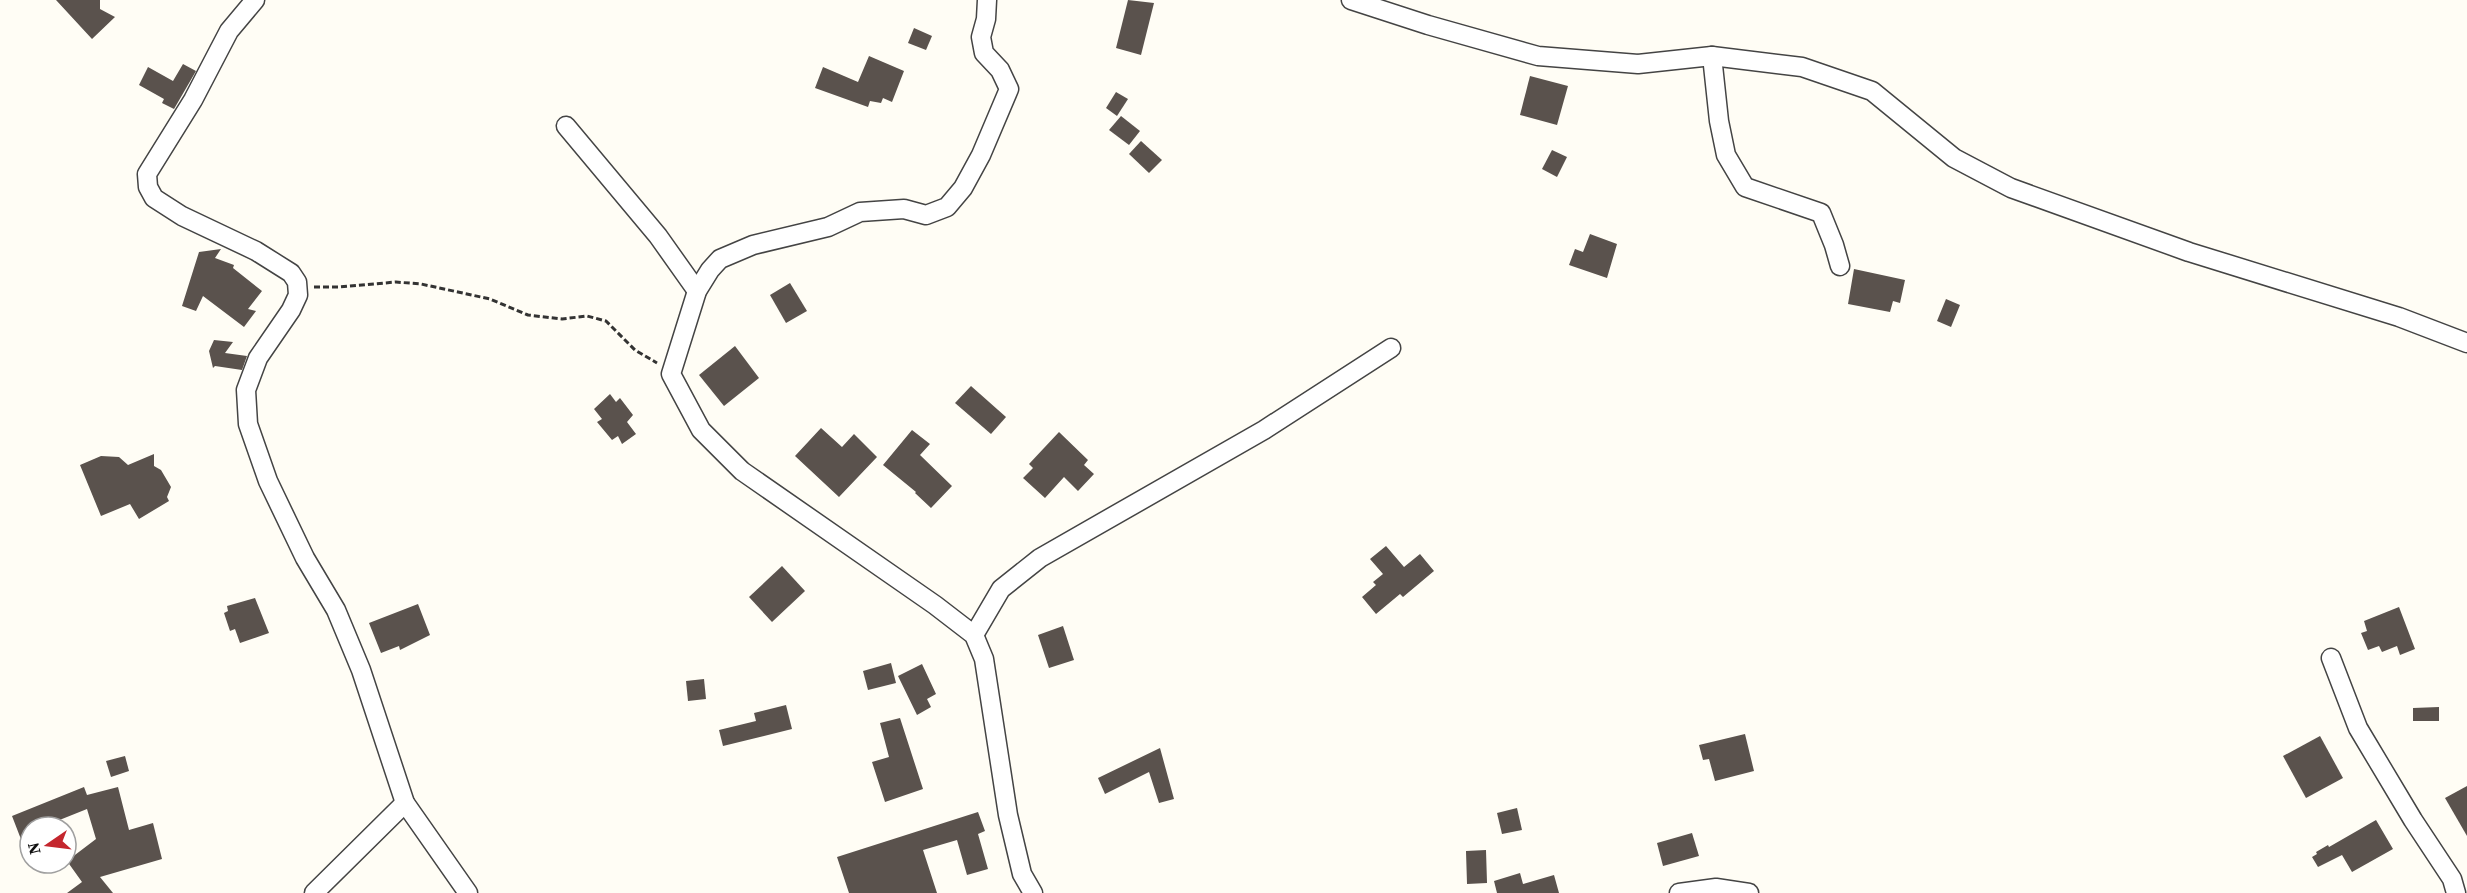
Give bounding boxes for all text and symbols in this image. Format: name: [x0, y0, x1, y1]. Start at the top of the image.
north arrow: [18, 815, 78, 875]
text: N: [21, 840, 46, 857]

